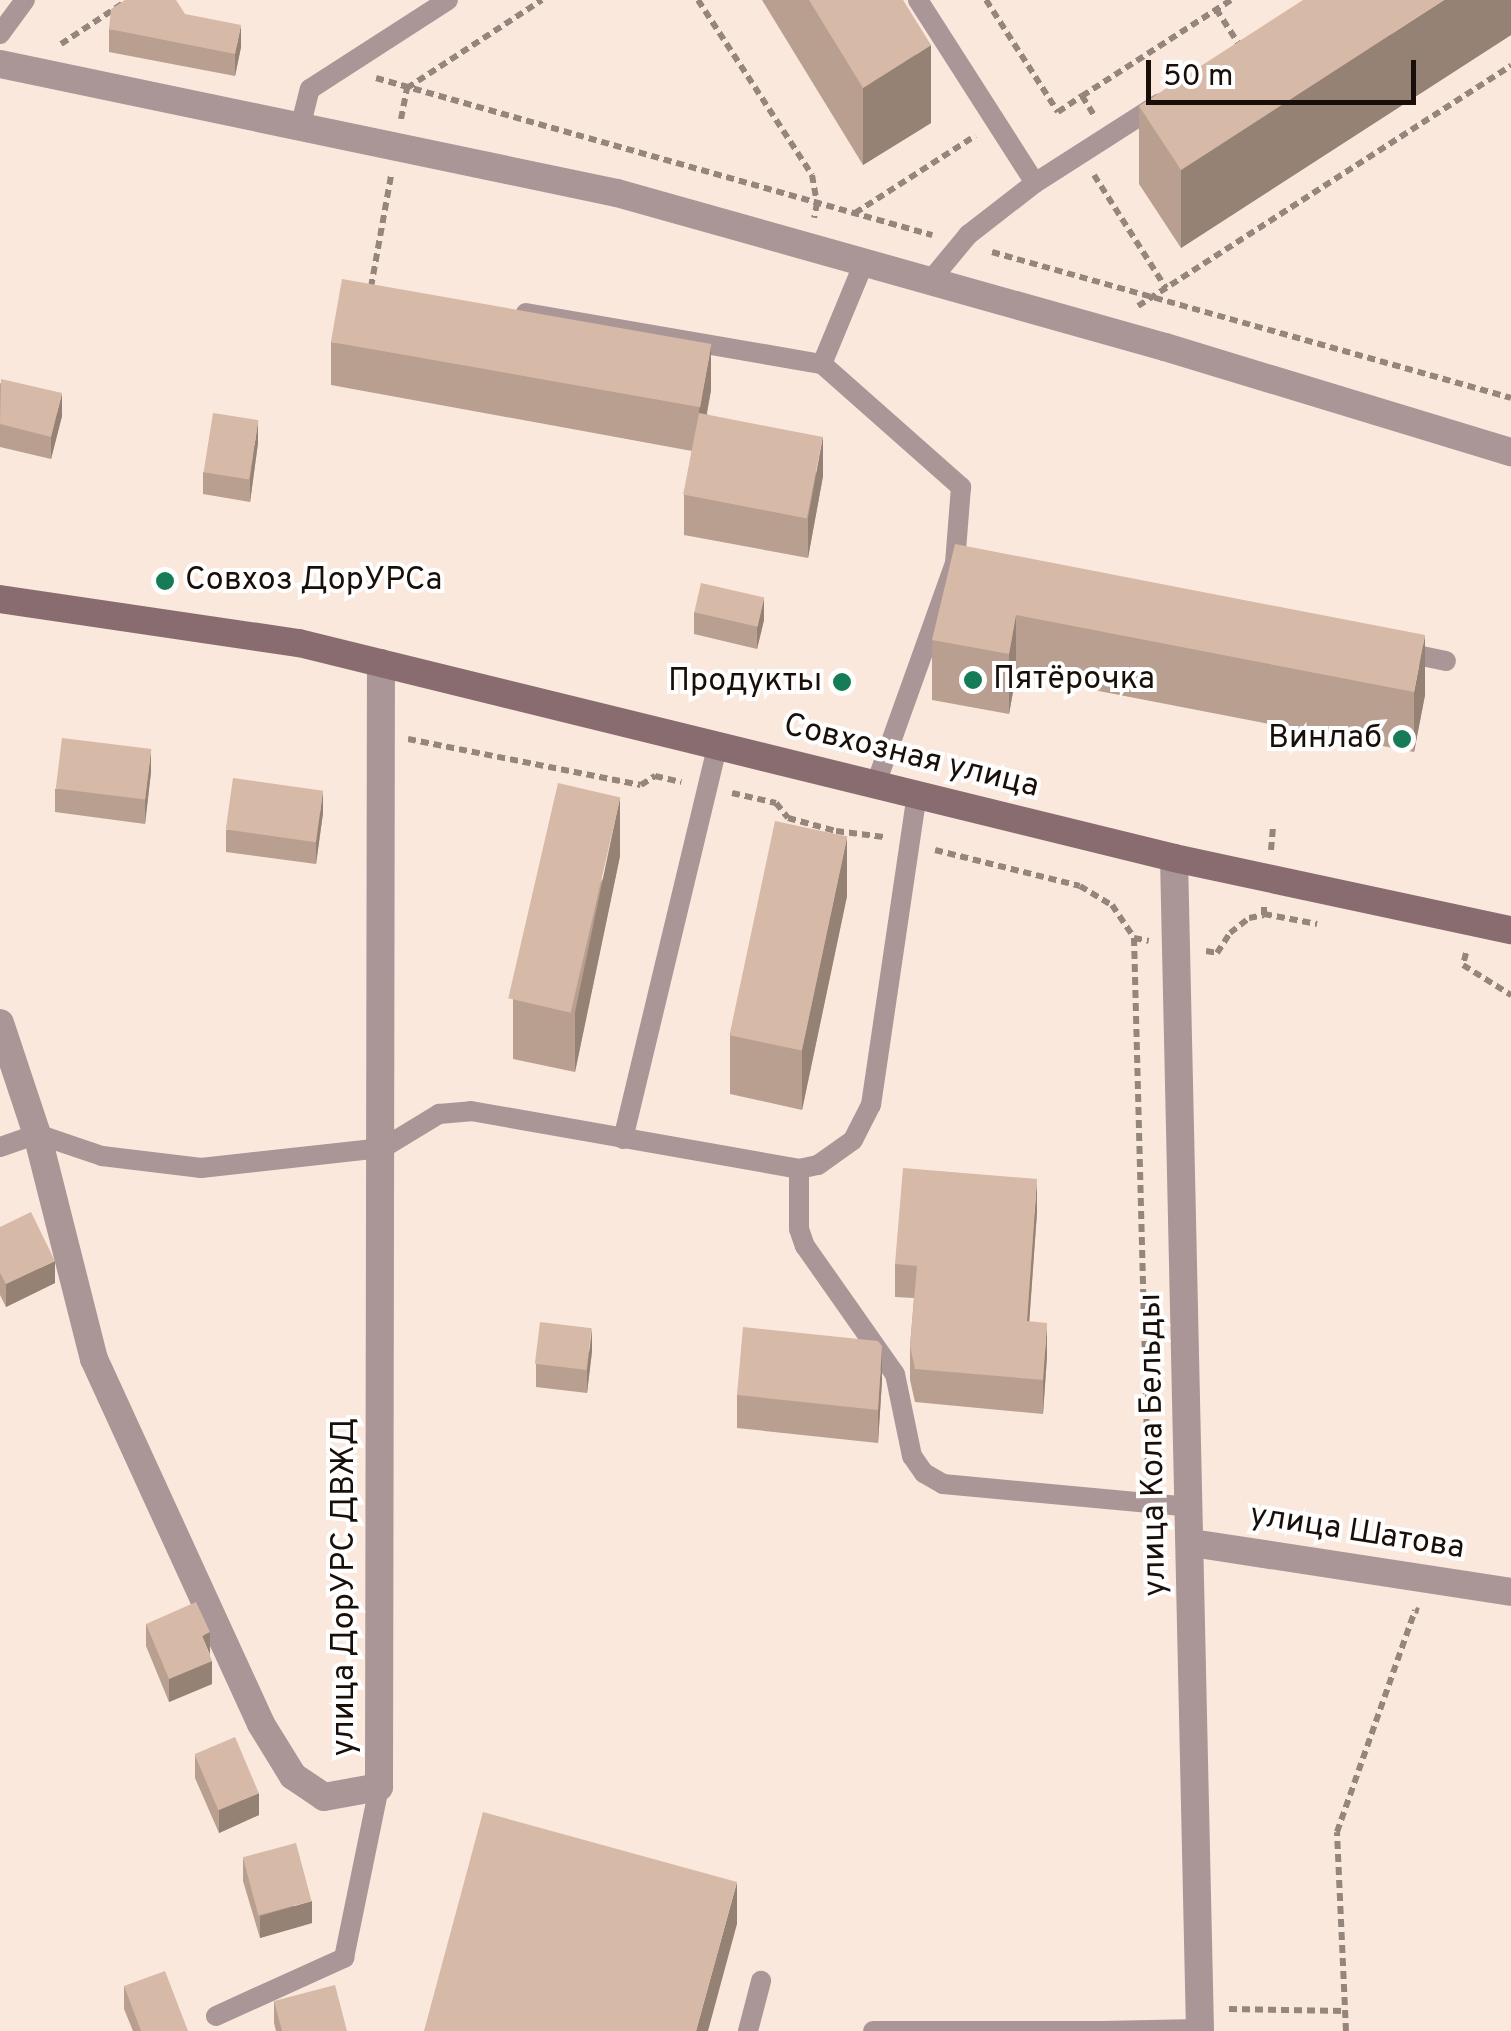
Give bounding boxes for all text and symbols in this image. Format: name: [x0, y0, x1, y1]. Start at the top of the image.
scale bar: [1151, 40, 1421, 102]
text: 50 m: [1163, 59, 1233, 96]
place label: Совхоз ДорУPCа: [185, 562, 442, 600]
marker: Совхоз ДорУPCа: [154, 570, 176, 592]
place label: Пятёрочка: [993, 661, 1155, 699]
place label: Продукты: [668, 663, 822, 701]
marker: Пятёрочка: [962, 669, 984, 691]
marker: Продукты: [831, 671, 853, 693]
street label: Совхозная улица: [780, 707, 1042, 807]
place label: Винлаб: [1268, 720, 1382, 758]
marker: Винлаб: [1391, 728, 1413, 750]
street label: улица Кола Бельды: [1132, 1293, 1176, 1597]
street label: улица ДорУРС ДВЖД: [326, 1418, 364, 1756]
street label: улица Шатова: [1247, 1497, 1467, 1569]

